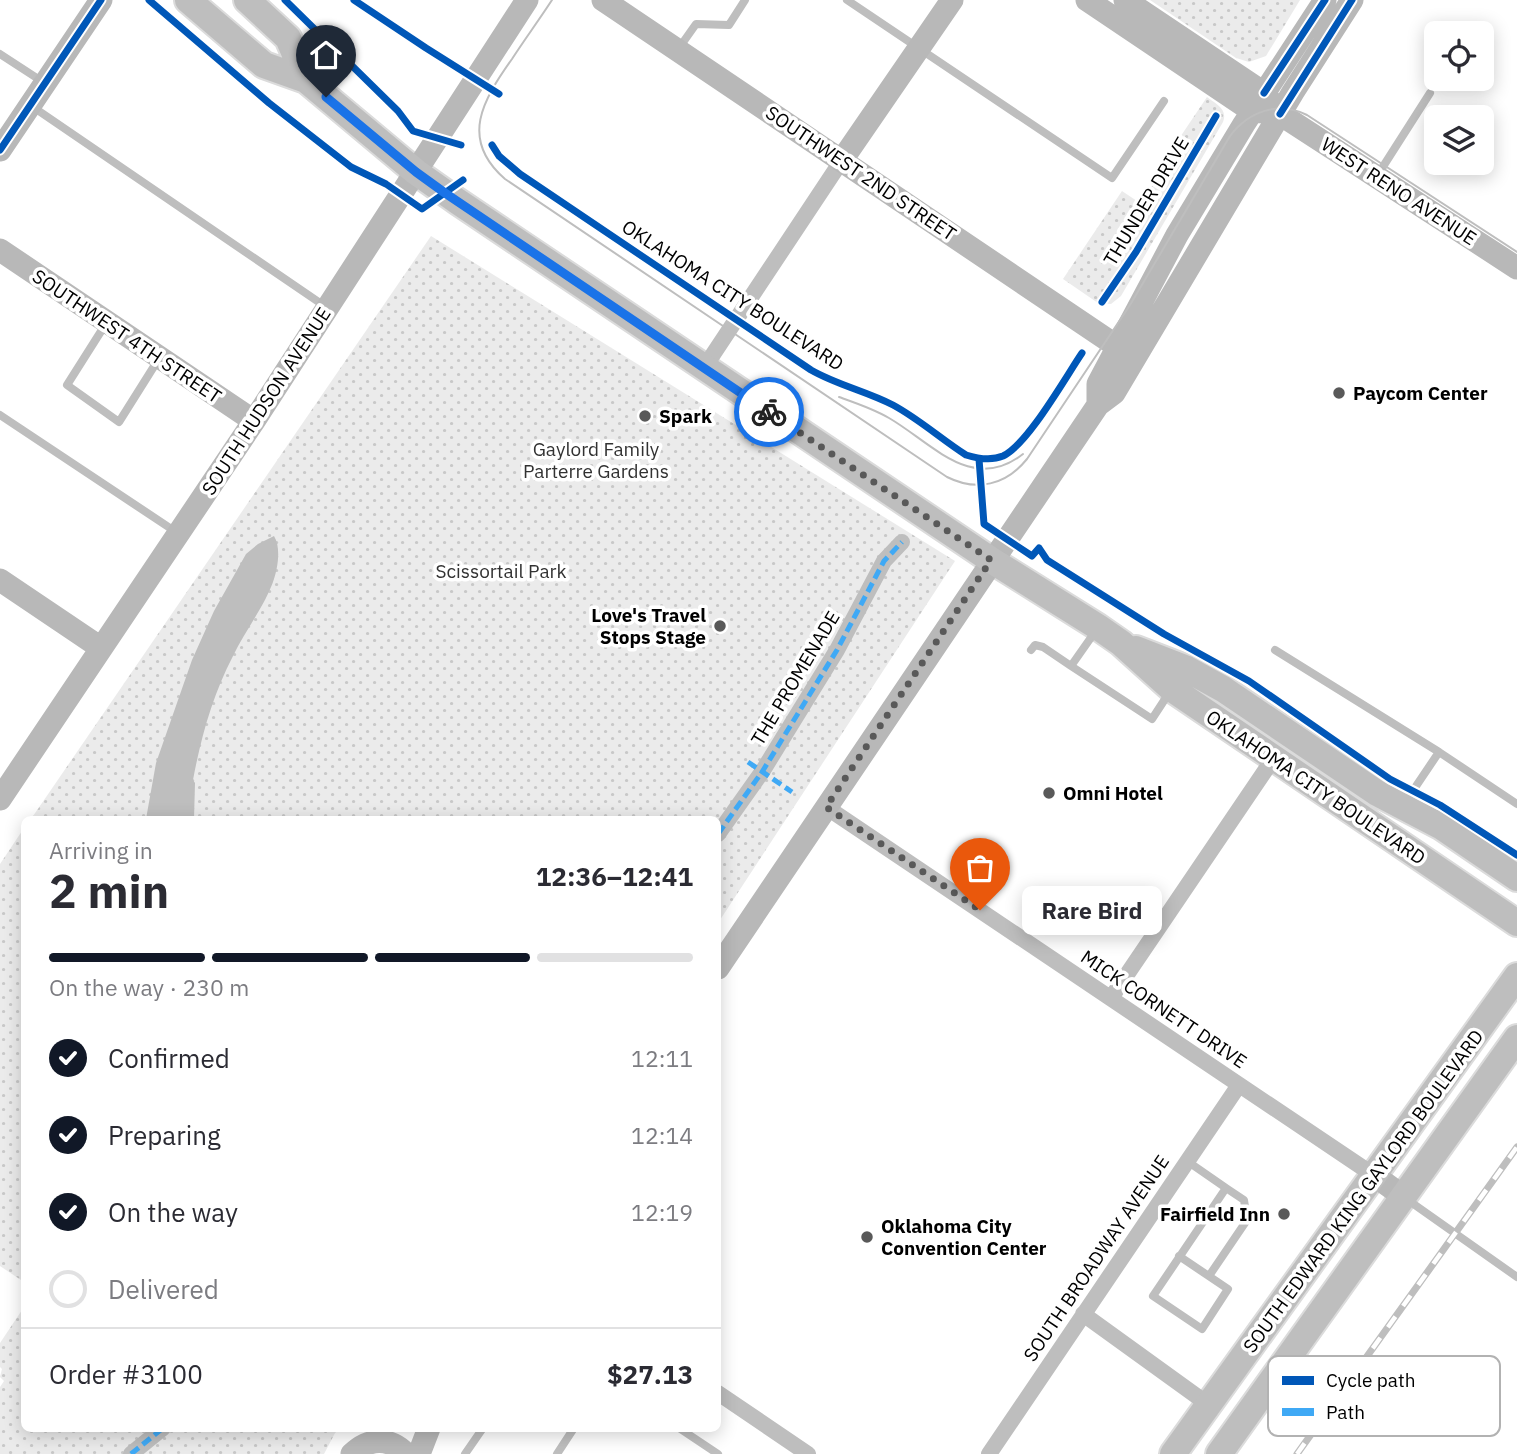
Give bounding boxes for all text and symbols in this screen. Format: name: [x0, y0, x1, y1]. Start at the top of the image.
map controls: [1424, 21, 1494, 175]
button: locate: [1424, 21, 1494, 91]
pin: [296, 25, 356, 97]
icon: home: [307, 36, 345, 74]
street label: SOUTHWEST 2ND STREET: [761, 100, 961, 246]
button: layers: [1424, 105, 1494, 175]
street label: THUNDER DRIVE: [1098, 132, 1194, 270]
street label: WEST RENO AVENUE: [1317, 132, 1481, 250]
street label: OKLAHOMA CITY BOULEVARD: [618, 214, 848, 376]
street label: SOUTHWEST 4TH STREET: [28, 264, 226, 408]
street label: SOUTH HUDSON AVENUE: [196, 303, 336, 499]
courier: [734, 377, 804, 447]
place label: Paycom Center: [1353, 381, 1488, 405]
marker: Paycom Center: [1331, 385, 1347, 401]
icon: bike: [750, 393, 788, 431]
place label: Spark: [659, 404, 712, 428]
marker: Spark: [637, 408, 653, 424]
park label: Gaylord Family Parterre Gardens: [523, 437, 669, 483]
park label: Scissortail Park: [435, 559, 567, 583]
place label: Love's Travel Stops Stage: [591, 603, 706, 649]
street label: THE PROMENADE: [745, 606, 845, 750]
marker: Love's Travel Stops Stage: [712, 618, 728, 634]
street label: OKLAHOMA CITY BOULEVARD: [1202, 704, 1430, 870]
place label: Omni Hotel: [1063, 781, 1163, 805]
marker: Omni Hotel: [1041, 785, 1057, 801]
text: Arriving in: [49, 835, 153, 865]
pin: [950, 838, 1010, 910]
icon: bag: [961, 849, 999, 887]
text: 12:36–12:41: [536, 859, 693, 893]
text: 2 min: [49, 861, 169, 921]
callout: Rare Bird: [1022, 886, 1162, 934]
text: Rare Bird: [1042, 895, 1143, 925]
street label: MICK CORNETT DRIVE: [1077, 945, 1251, 1073]
text: On the way · 230 m: [49, 972, 249, 1002]
street label: SOUTH EDWARD KING GAYLORD BOULEVARD: [1238, 1025, 1488, 1357]
icon: check: [49, 1039, 87, 1077]
text: Confirmed: [108, 1041, 230, 1075]
text: 12:11: [631, 1043, 693, 1073]
icon: check: [49, 1116, 87, 1154]
text: Preparing: [108, 1118, 221, 1152]
text: 12:14: [631, 1120, 693, 1150]
street label: SOUTH BROADWAY AVENUE: [1018, 1150, 1174, 1366]
icon: check: [49, 1193, 87, 1231]
text: On the way: [108, 1195, 238, 1229]
text: 12:19: [631, 1197, 693, 1227]
place label: Fairfield Inn: [1160, 1202, 1270, 1226]
marker: Fairfield Inn: [1276, 1206, 1292, 1222]
place label: Oklahoma City Convention Center: [881, 1214, 1047, 1260]
marker: Oklahoma City Convention Center: [859, 1229, 875, 1245]
text: Delivered: [108, 1272, 219, 1306]
legend: [1268, 1356, 1500, 1436]
text: Order #3100: [49, 1357, 203, 1391]
text: $27.13: [607, 1357, 693, 1391]
text: Cycle path: [1326, 1368, 1415, 1392]
text: Path: [1326, 1400, 1365, 1424]

